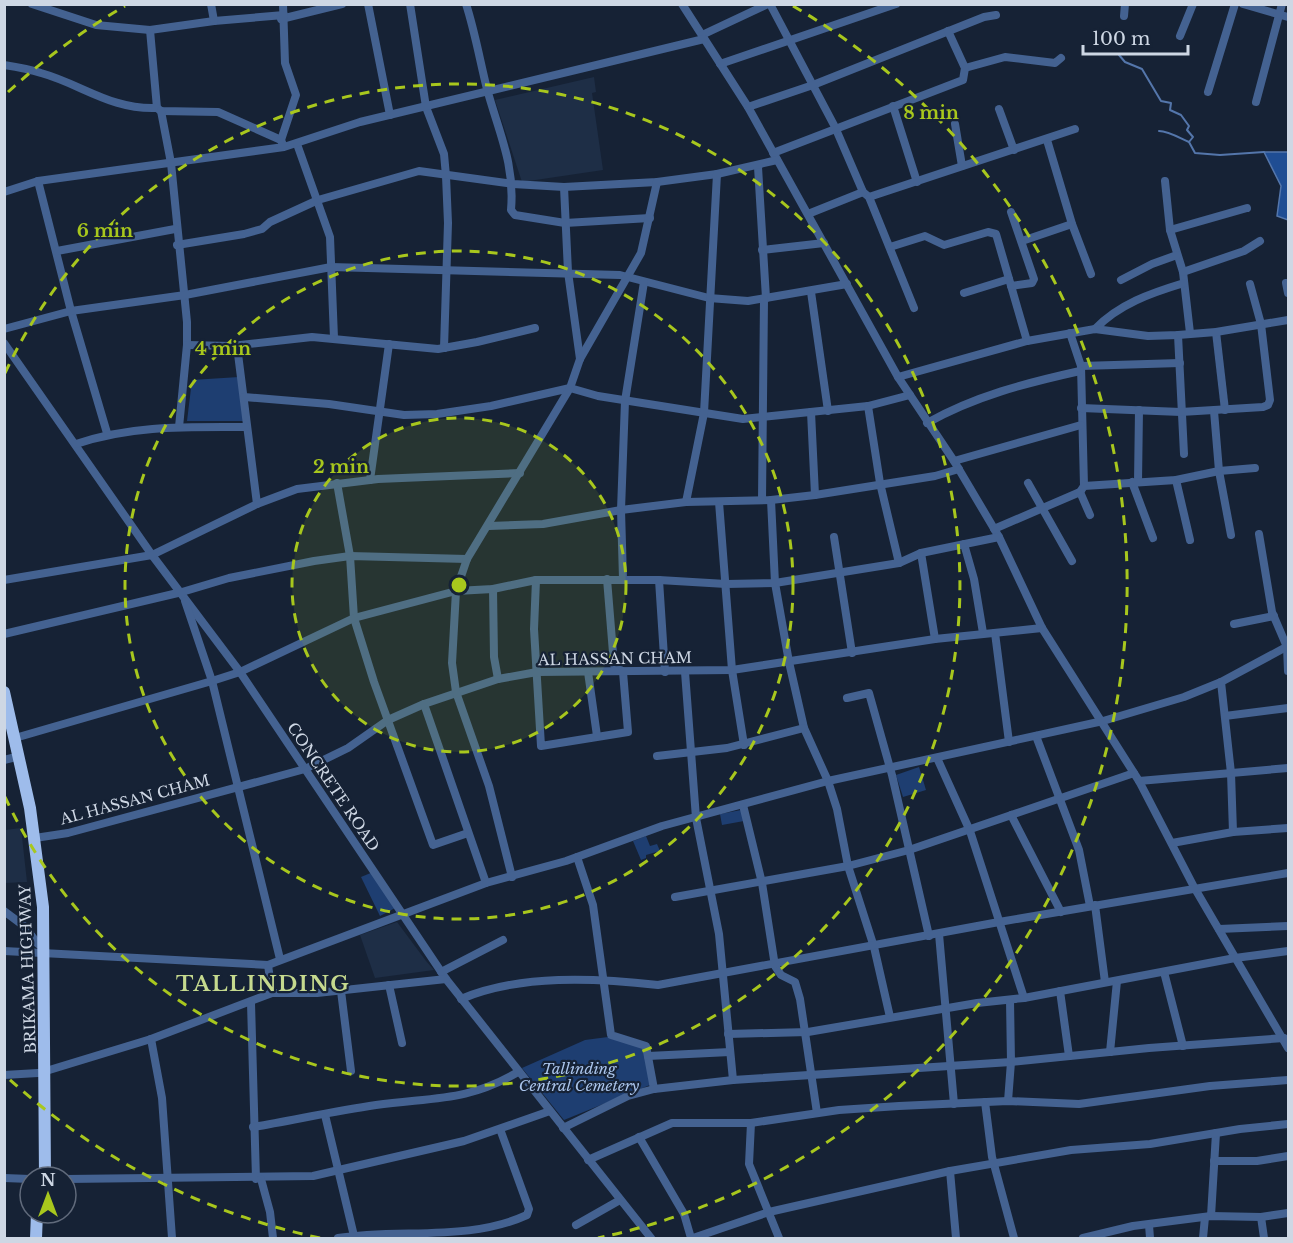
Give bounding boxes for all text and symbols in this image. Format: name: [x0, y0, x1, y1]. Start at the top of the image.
scale bar: [1083, 18, 1188, 56]
text: 100 m: [1092, 28, 1150, 50]
text: 8 min: [903, 102, 959, 124]
text: 6 min: [77, 220, 133, 242]
text: 4 min: [195, 338, 251, 360]
text: 2 min: [313, 456, 369, 478]
centre of rings: [449, 575, 469, 595]
street label: AL HASSAN CHAM: [537, 648, 692, 669]
street label: CONCRETE ROAD: [283, 719, 384, 855]
street label: AL HASSAN CHAM: [57, 770, 212, 829]
street label: BRIKAMA HIGHWAY: [15, 883, 40, 1054]
district label: TALLINDING: [176, 971, 350, 997]
park label: Tallinding Central Cemetery: [519, 1059, 640, 1095]
north arrow: [18, 1165, 78, 1225]
text: N: [40, 1170, 56, 1190]

